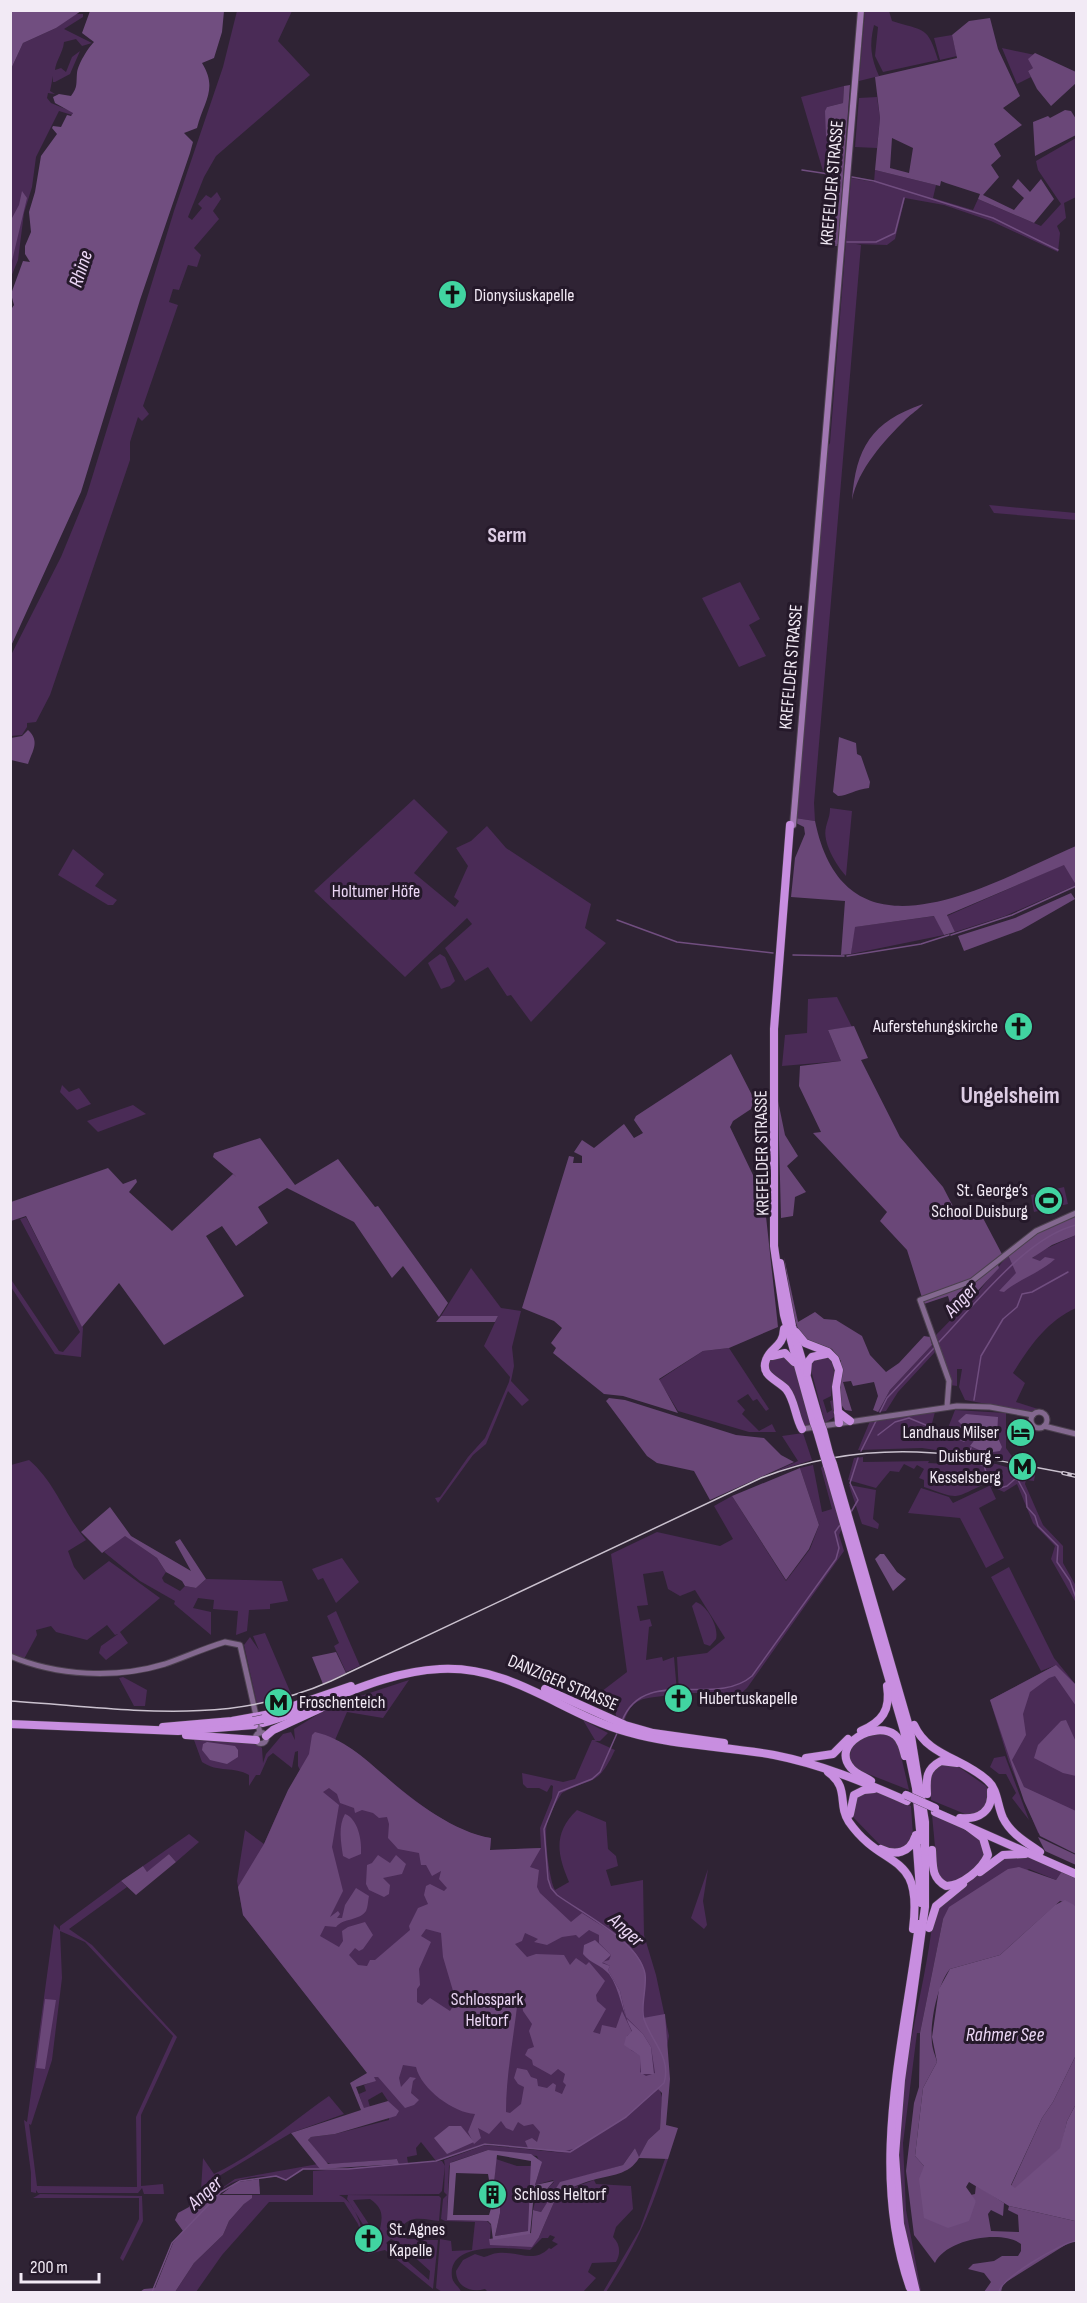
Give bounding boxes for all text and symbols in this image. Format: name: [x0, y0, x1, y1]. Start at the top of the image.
street label: KREFELDER STRASSE: [816, 119, 848, 247]
water label: Rhine: [64, 247, 98, 290]
church icon: Dionysiuskapelle: [437, 279, 469, 311]
place label: Dionysiuskapelle: [474, 285, 575, 306]
district label: Serm: [488, 523, 526, 548]
street label: KREFELDER STRASSE: [775, 603, 807, 731]
park label: Holtumer Höfe: [332, 881, 420, 902]
church icon: Auferstehungskirche: [1003, 1010, 1035, 1042]
place label: Auferstehungskirche: [872, 1016, 998, 1037]
district label: Ungelsheim: [960, 1081, 1060, 1110]
street label: KREFELDER STRASSE: [750, 1090, 774, 1216]
place label: St. George’s School Duisburg: [931, 1180, 1028, 1222]
sports icon: St. George’s School Duisburg: [1033, 1184, 1065, 1216]
water label: Anger: [938, 1277, 984, 1323]
hotel icon: Landhaus Milser: [1004, 1416, 1036, 1448]
place label: Landhaus Milser: [902, 1422, 999, 1443]
place label: Duisburg - Kesselsberg: [930, 1446, 1001, 1488]
metro station icon: Duisburg - Kesselsberg: [1006, 1450, 1038, 1482]
street label: DANZIGER STRASSE: [505, 1650, 621, 1716]
church icon: Hubertuskapelle: [662, 1682, 694, 1714]
metro station icon: Froschenteich: [262, 1686, 294, 1718]
place label: Hubertuskapelle: [699, 1688, 798, 1709]
place label: Froschenteich: [299, 1692, 385, 1713]
water label: Anger: [603, 1907, 649, 1953]
park label: Schlosspark Heltorf: [451, 1989, 523, 2031]
water label: Rahmer See: [966, 2023, 1044, 2047]
water label: Anger: [182, 2170, 228, 2216]
building icon: Schloss Heltorf: [477, 2178, 509, 2210]
place label: Schloss Heltorf: [514, 2184, 607, 2205]
place label: St. Agnes Kapelle: [389, 2219, 445, 2261]
church icon: St. Agnes Kapelle: [352, 2223, 384, 2255]
scale bar: [21, 2246, 99, 2284]
text: 200 m: [30, 2257, 68, 2278]

